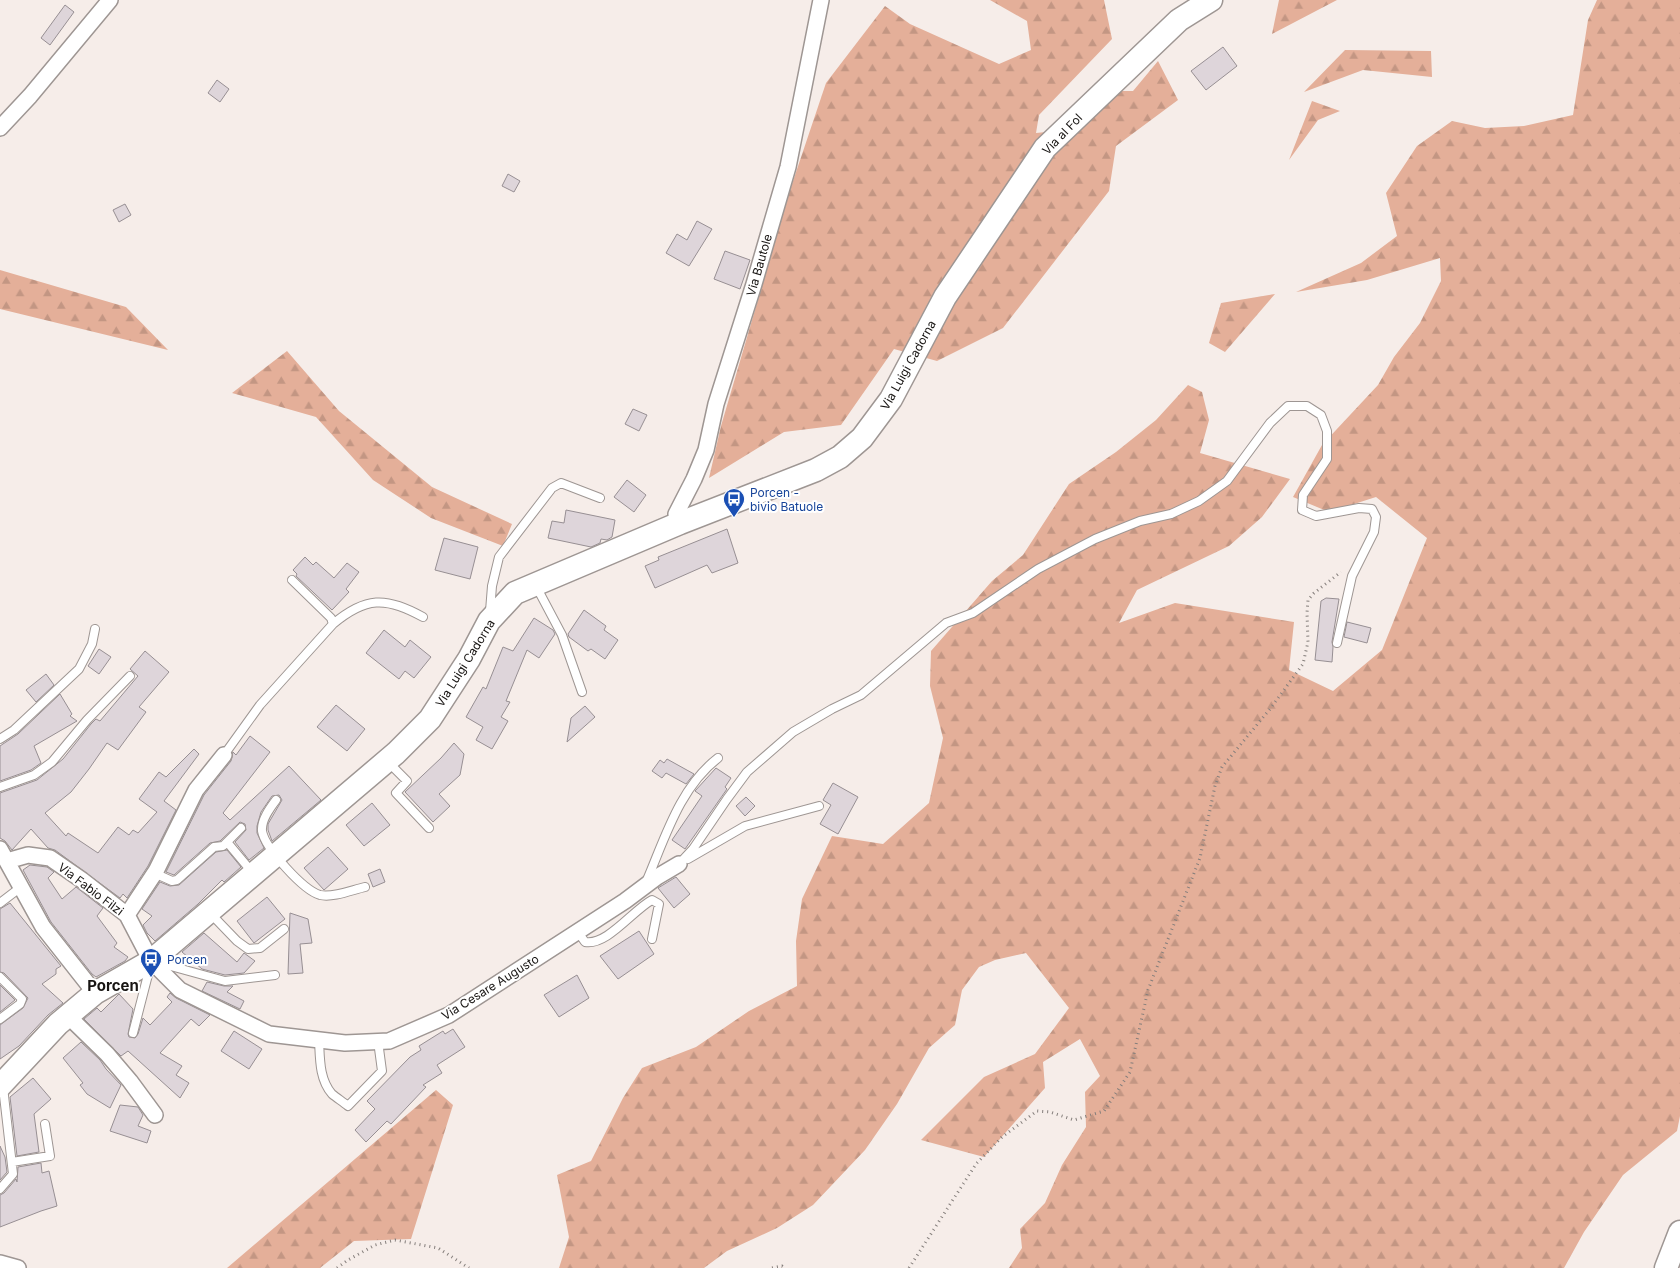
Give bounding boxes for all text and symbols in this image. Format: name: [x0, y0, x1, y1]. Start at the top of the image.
street label: Via al Fol: [1039, 110, 1085, 158]
street label: Via Bautole: [743, 232, 775, 298]
street label: Via Luigi Cadorna: [877, 317, 939, 413]
place label: Porcen - bivio Batuole: [750, 485, 823, 514]
bus stop icon: Porcen - bivio Batuole: [722, 487, 746, 518]
street label: Via Luigi Cadorna: [432, 616, 498, 710]
street label: Via Fabio Filzi: [55, 860, 127, 919]
bus stop icon: Porcen: [139, 947, 163, 978]
street label: Via Cesare Augusto: [439, 951, 541, 1023]
place label: Porcen: [167, 952, 207, 967]
district label: Porcen: [87, 976, 139, 995]

